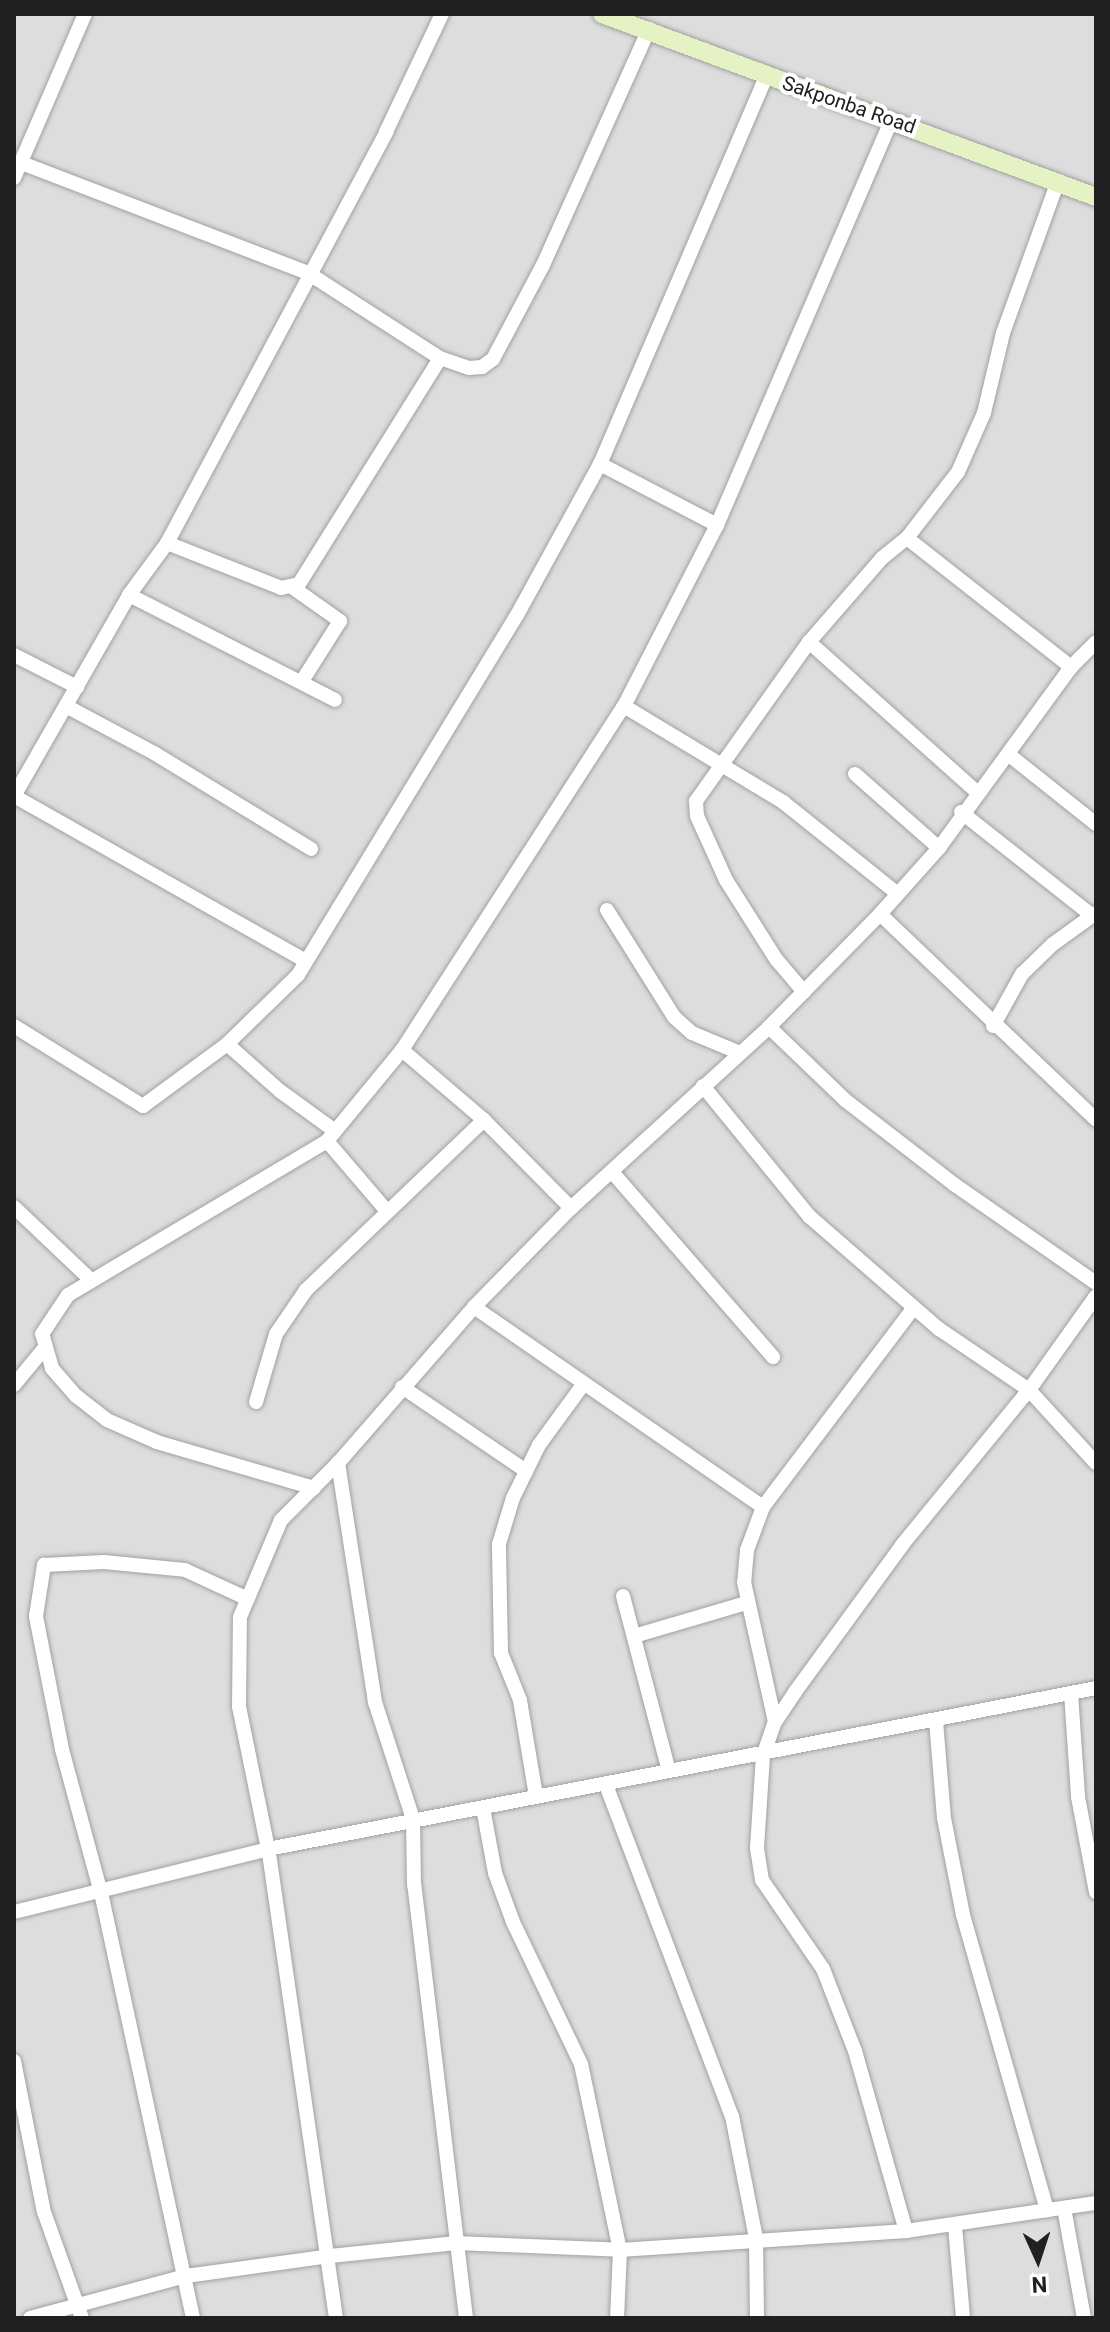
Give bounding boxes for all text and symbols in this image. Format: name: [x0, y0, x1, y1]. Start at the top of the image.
street label: Sakponba Road: [779, 71, 919, 139]
north arrow: [998, 2220, 1078, 2300]
text: N: [1031, 2272, 1048, 2297]

